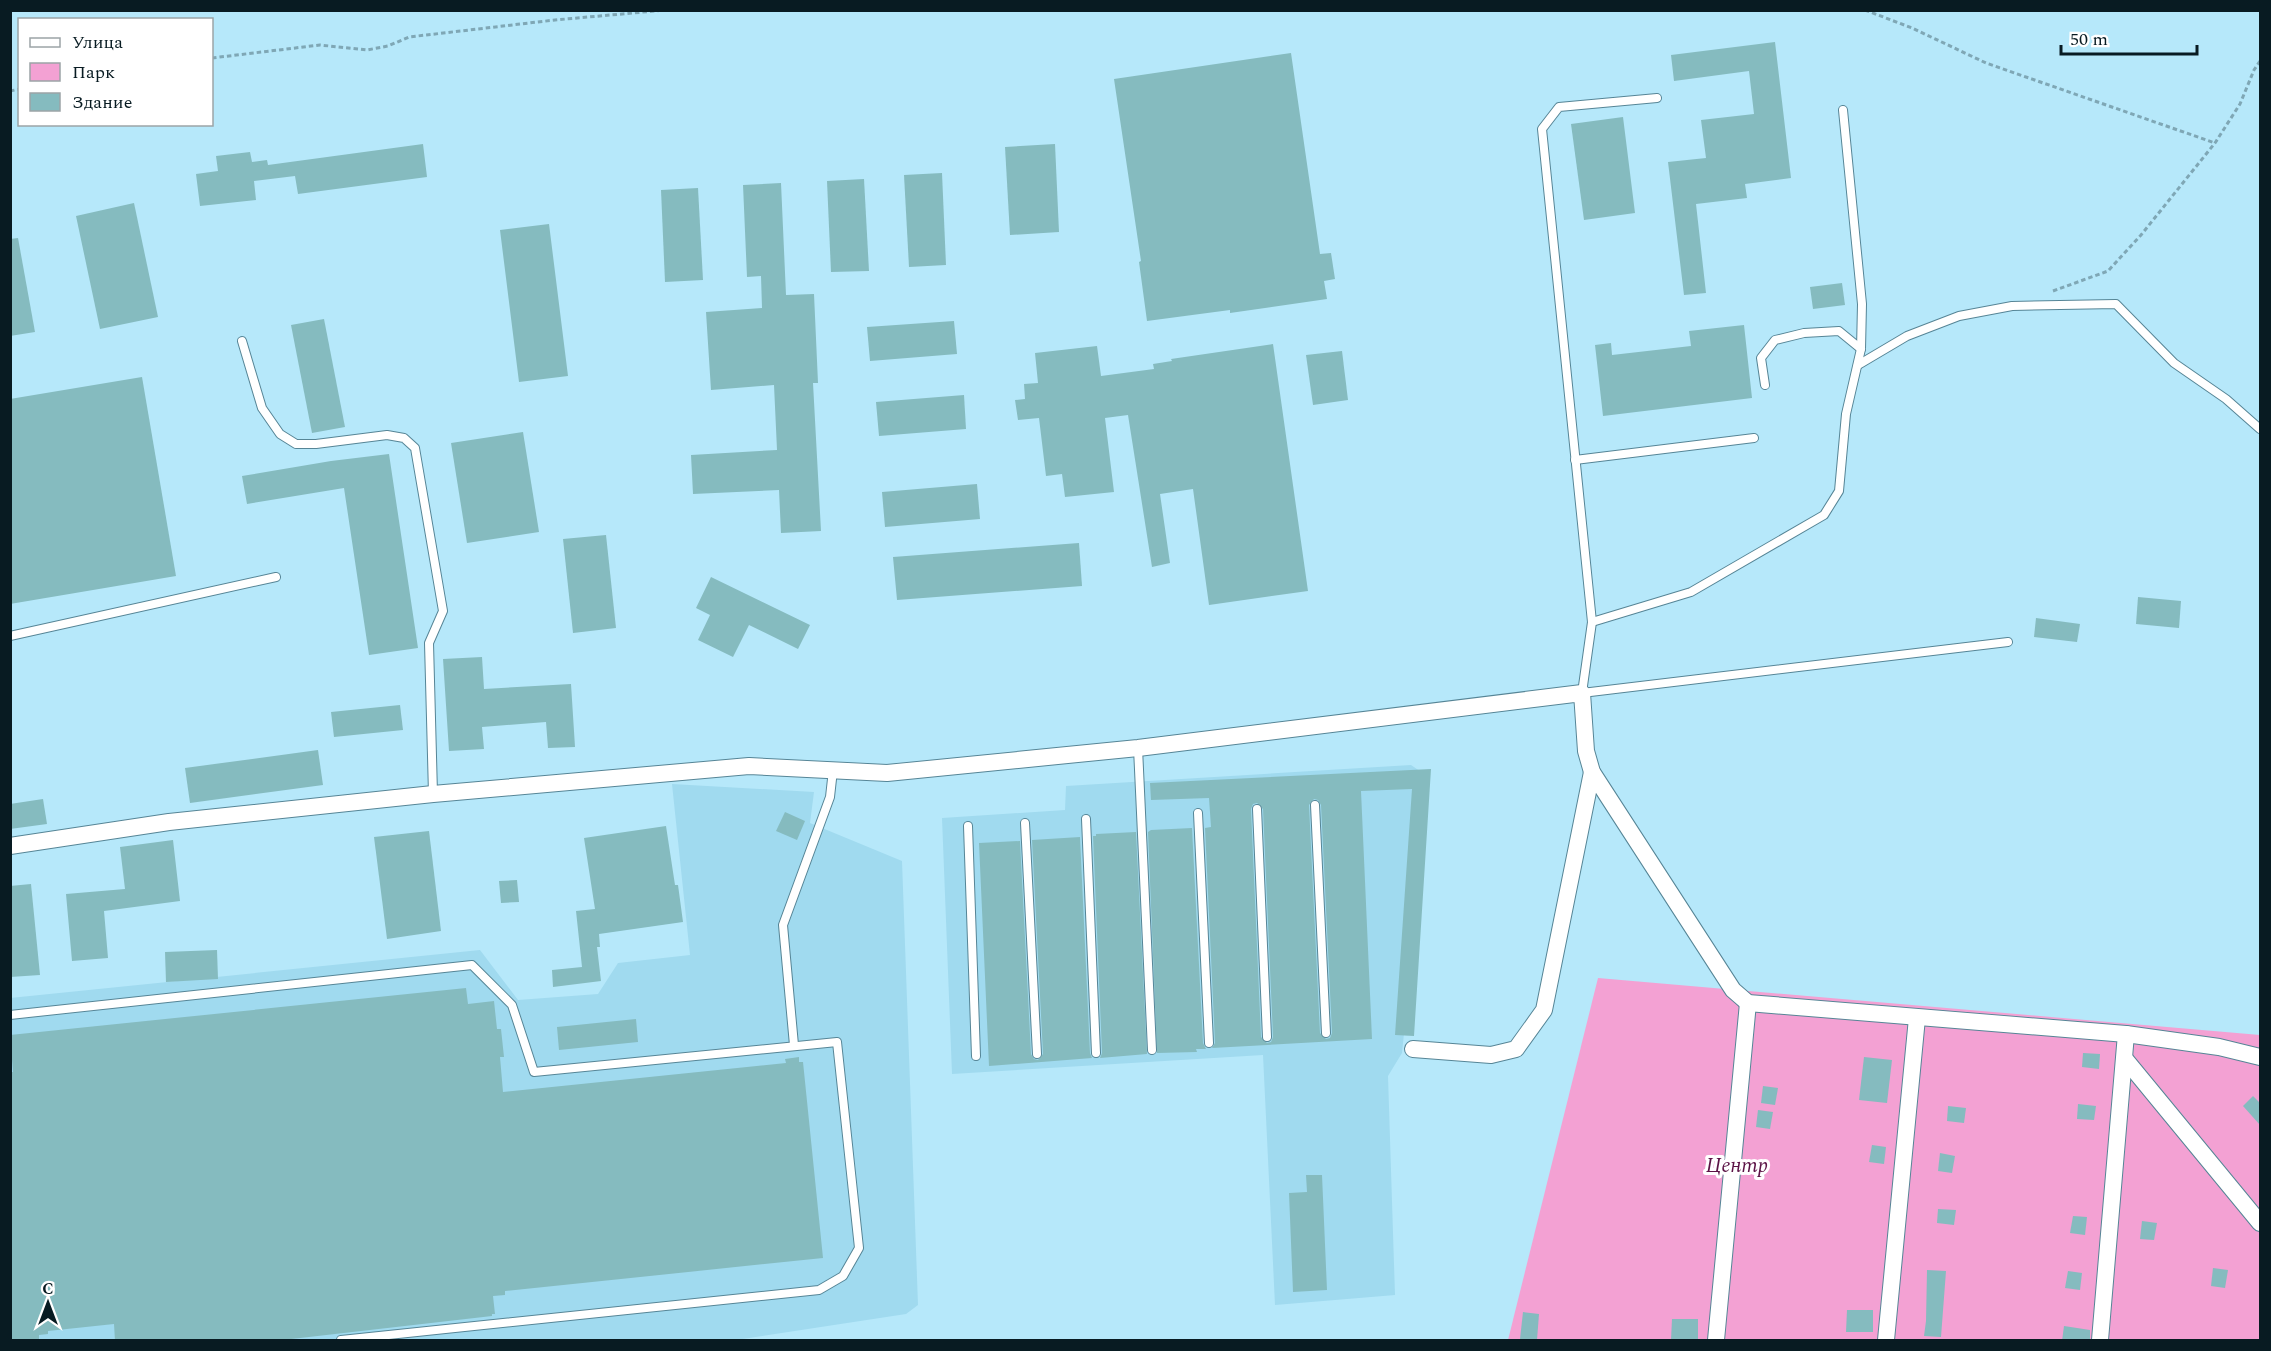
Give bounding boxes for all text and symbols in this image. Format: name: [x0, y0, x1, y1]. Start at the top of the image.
legend: [18, 18, 213, 126]
scale bar: [2061, 18, 2198, 56]
text: 50 m: [2070, 26, 2108, 53]
text: Улица: [72, 29, 123, 56]
text: Парк: [72, 59, 115, 86]
text: Здание: [72, 89, 132, 116]
park label: Центр: [1706, 1150, 1768, 1182]
north arrow: [18, 1273, 78, 1333]
text: С: [42, 1277, 54, 1301]

